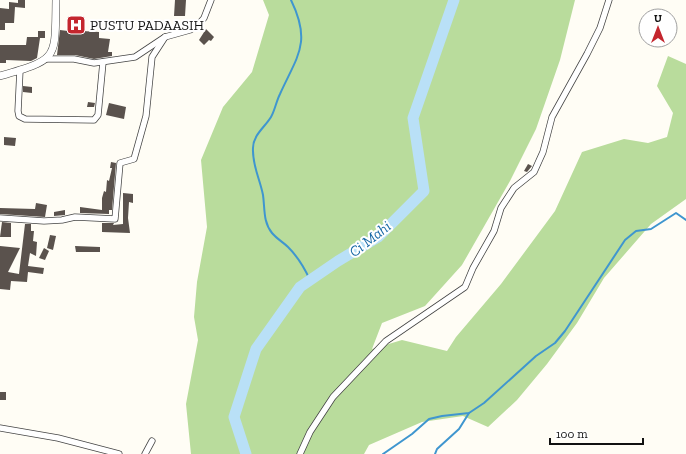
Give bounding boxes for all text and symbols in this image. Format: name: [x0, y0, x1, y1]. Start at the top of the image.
north arrow: [638, 8, 678, 48]
text: U: [654, 12, 662, 25]
hospital icon: PUSTU PADAASIH: [65, 14, 87, 36]
place label: PUSTU PADAASIH: [90, 17, 204, 34]
water label: Ci Mahi: [346, 217, 395, 261]
scale bar: [550, 420, 643, 446]
text: 100 m: [556, 427, 588, 441]

